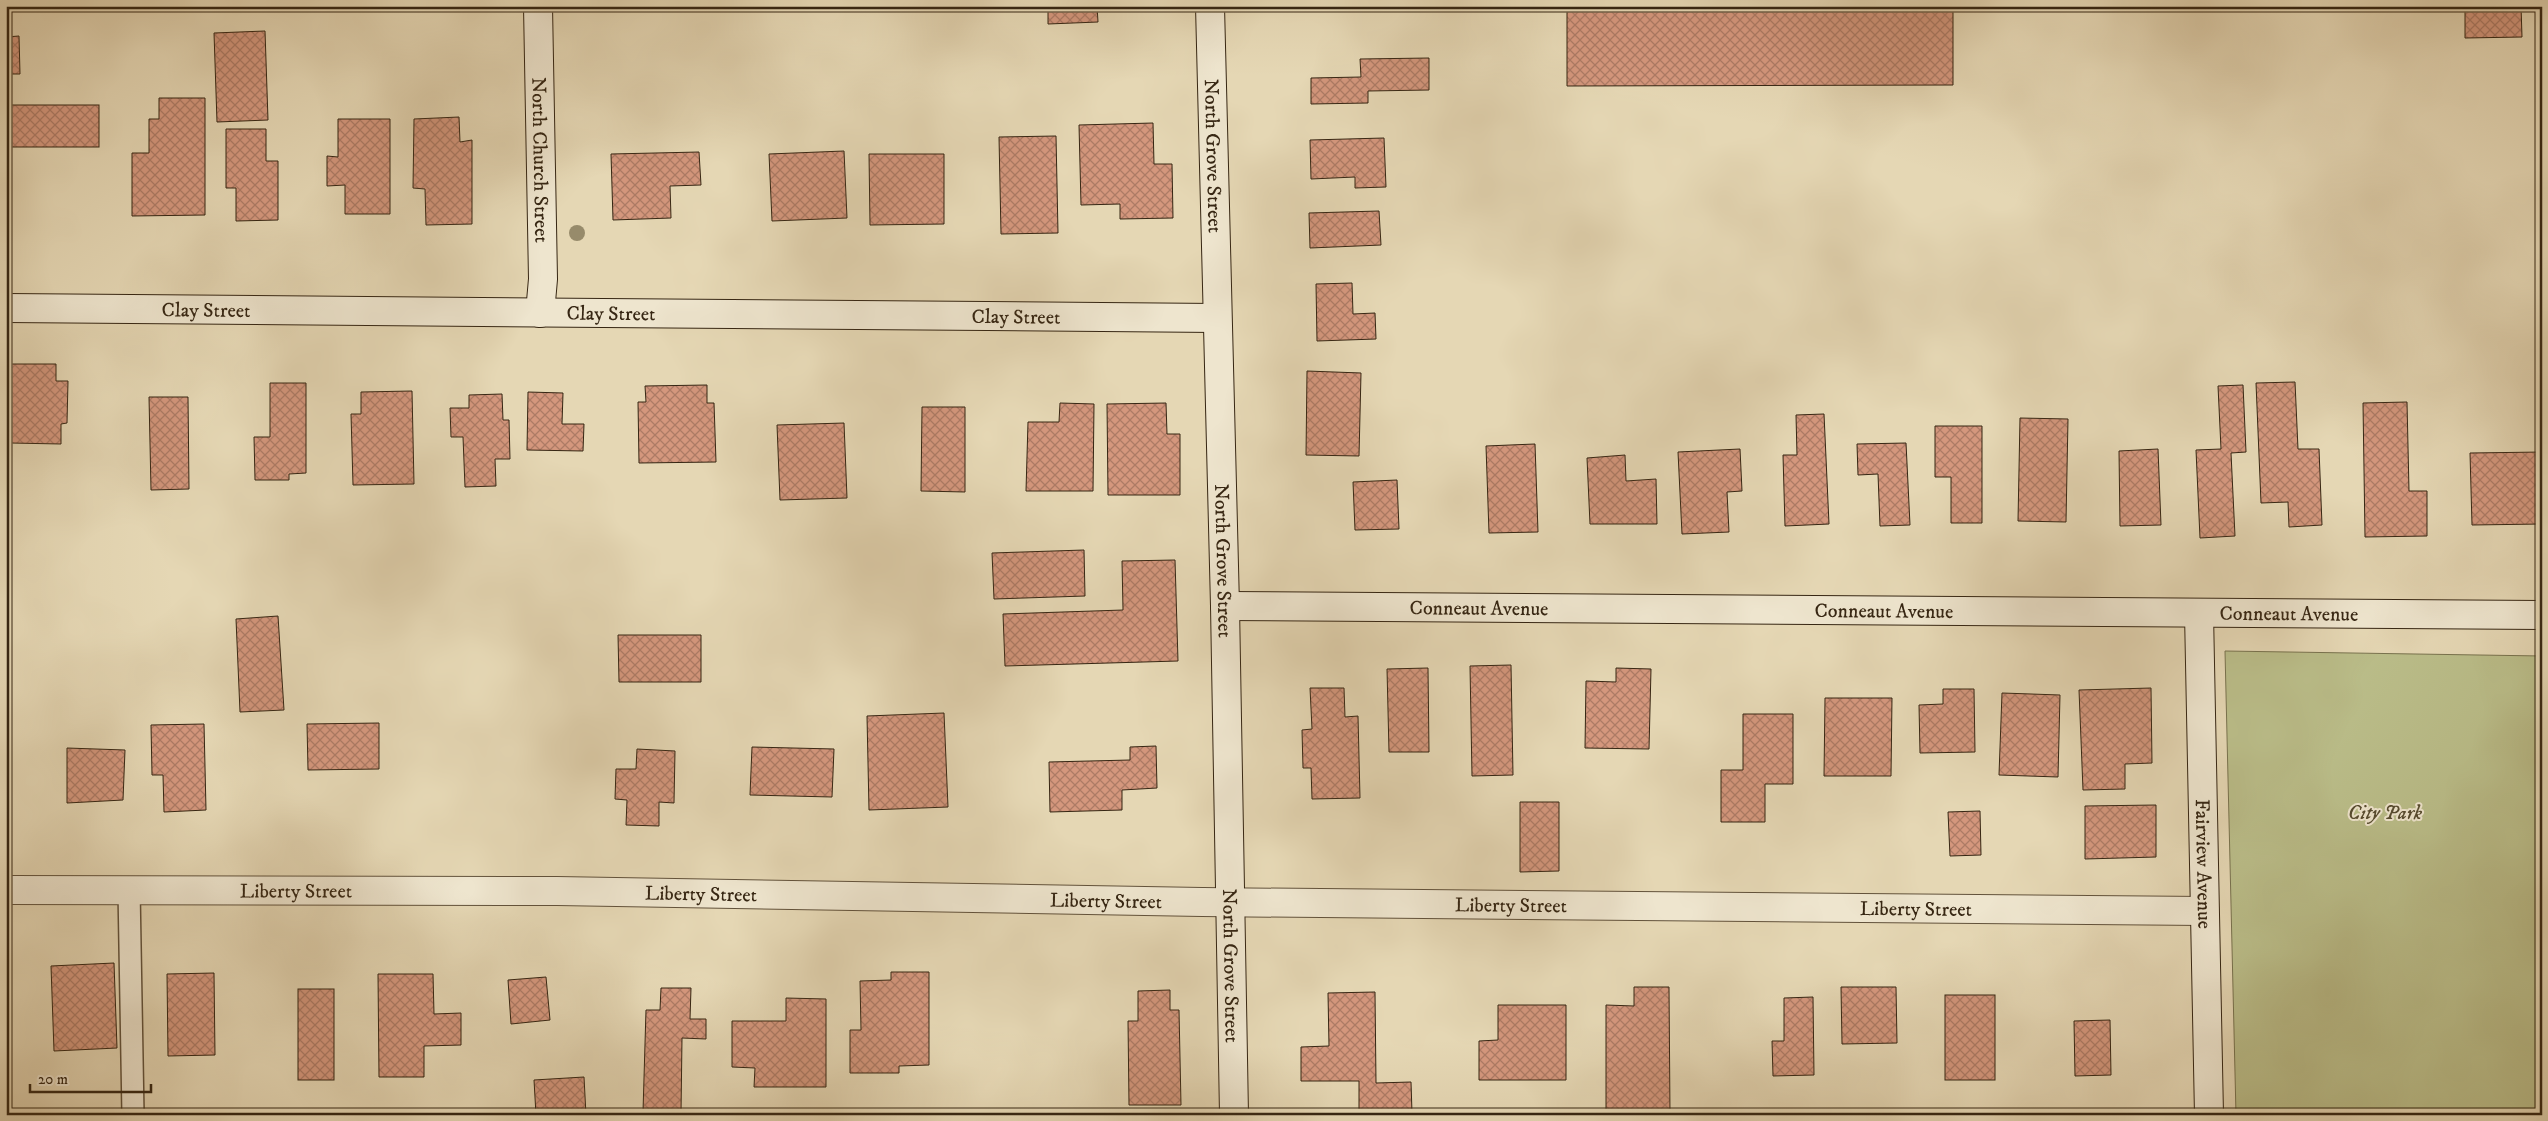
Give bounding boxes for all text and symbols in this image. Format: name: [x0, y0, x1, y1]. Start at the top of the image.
street label: North Church Street: [525, 77, 553, 243]
street label: North Grove Street: [1198, 79, 1227, 233]
street label: Clay Street: [161, 298, 251, 324]
street label: Clay Street: [566, 302, 655, 327]
street label: Clay Street: [971, 305, 1060, 331]
street label: North Grove Street: [1208, 483, 1237, 638]
street label: Conneaut Avenue: [1410, 596, 1548, 622]
street label: Conneaut Avenue: [1815, 599, 1953, 625]
street label: Conneaut Avenue: [2220, 602, 2358, 628]
street label: Fairview Avenue: [2189, 799, 2216, 929]
park label: City Park: [2348, 801, 2423, 826]
street label: Liberty Street: [240, 879, 352, 905]
street label: Liberty Street: [645, 882, 757, 908]
street label: Liberty Street: [1050, 888, 1162, 915]
street label: North Grove Street: [1216, 888, 1244, 1043]
street label: Liberty Street: [1455, 893, 1567, 919]
street label: Liberty Street: [1860, 897, 1972, 923]
scale bar: [30, 1061, 151, 1093]
text: 20 m: [38, 1070, 68, 1089]

